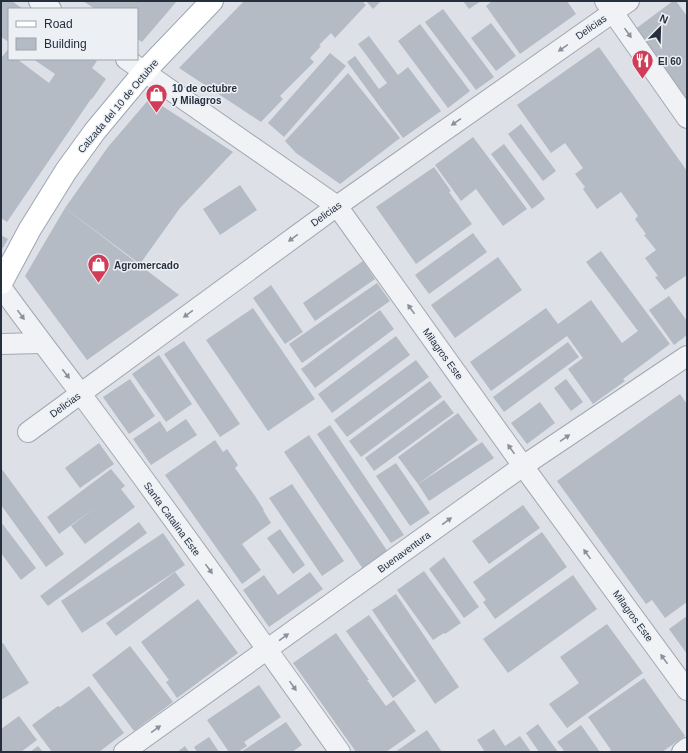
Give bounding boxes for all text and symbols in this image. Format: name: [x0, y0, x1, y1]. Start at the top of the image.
legend: [8, 8, 138, 60]
north arrow: [640, 8, 680, 48]
street label: Delicias: [574, 12, 608, 42]
text: N: [658, 12, 670, 26]
text: Road: [44, 17, 73, 31]
one-way arrow: [624, 28, 632, 38]
text: Building: [44, 37, 87, 51]
one-way arrow: [557, 44, 568, 52]
restaurant icon: El 60: [629, 48, 655, 81]
place label: El 60: [658, 56, 682, 67]
street label: Calzada del 10 de Octubre: [76, 57, 161, 155]
shop icon: 10 de octubre y Milagros: [144, 81, 170, 114]
place label: 10 de octubre y Milagros: [172, 83, 237, 106]
one-way arrow: [451, 118, 462, 126]
street label: Delicias: [309, 199, 343, 229]
one-way arrow: [288, 234, 298, 242]
shop icon: Agromercado: [86, 252, 112, 285]
place label: Agromercado: [114, 260, 179, 271]
one-way arrow: [407, 304, 415, 314]
one-way arrow: [17, 310, 25, 320]
one-way arrow: [183, 310, 193, 318]
street label: Milagros Este: [421, 326, 466, 382]
one-way arrow: [61, 368, 70, 379]
street label: Delicias: [48, 390, 82, 420]
one-way arrow: [559, 435, 571, 442]
one-way arrow: [507, 443, 515, 454]
street label: Santa Catalina Este: [142, 480, 203, 558]
one-way arrow: [442, 517, 452, 525]
street label: Buenaventura: [376, 529, 433, 575]
one-way arrow: [583, 548, 591, 559]
one-way arrow: [205, 564, 213, 574]
street label: Milagros Este: [611, 588, 656, 644]
one-way arrow: [279, 633, 289, 641]
one-way arrow: [660, 653, 668, 664]
one-way arrow: [289, 680, 297, 691]
one-way arrow: [150, 725, 161, 733]

